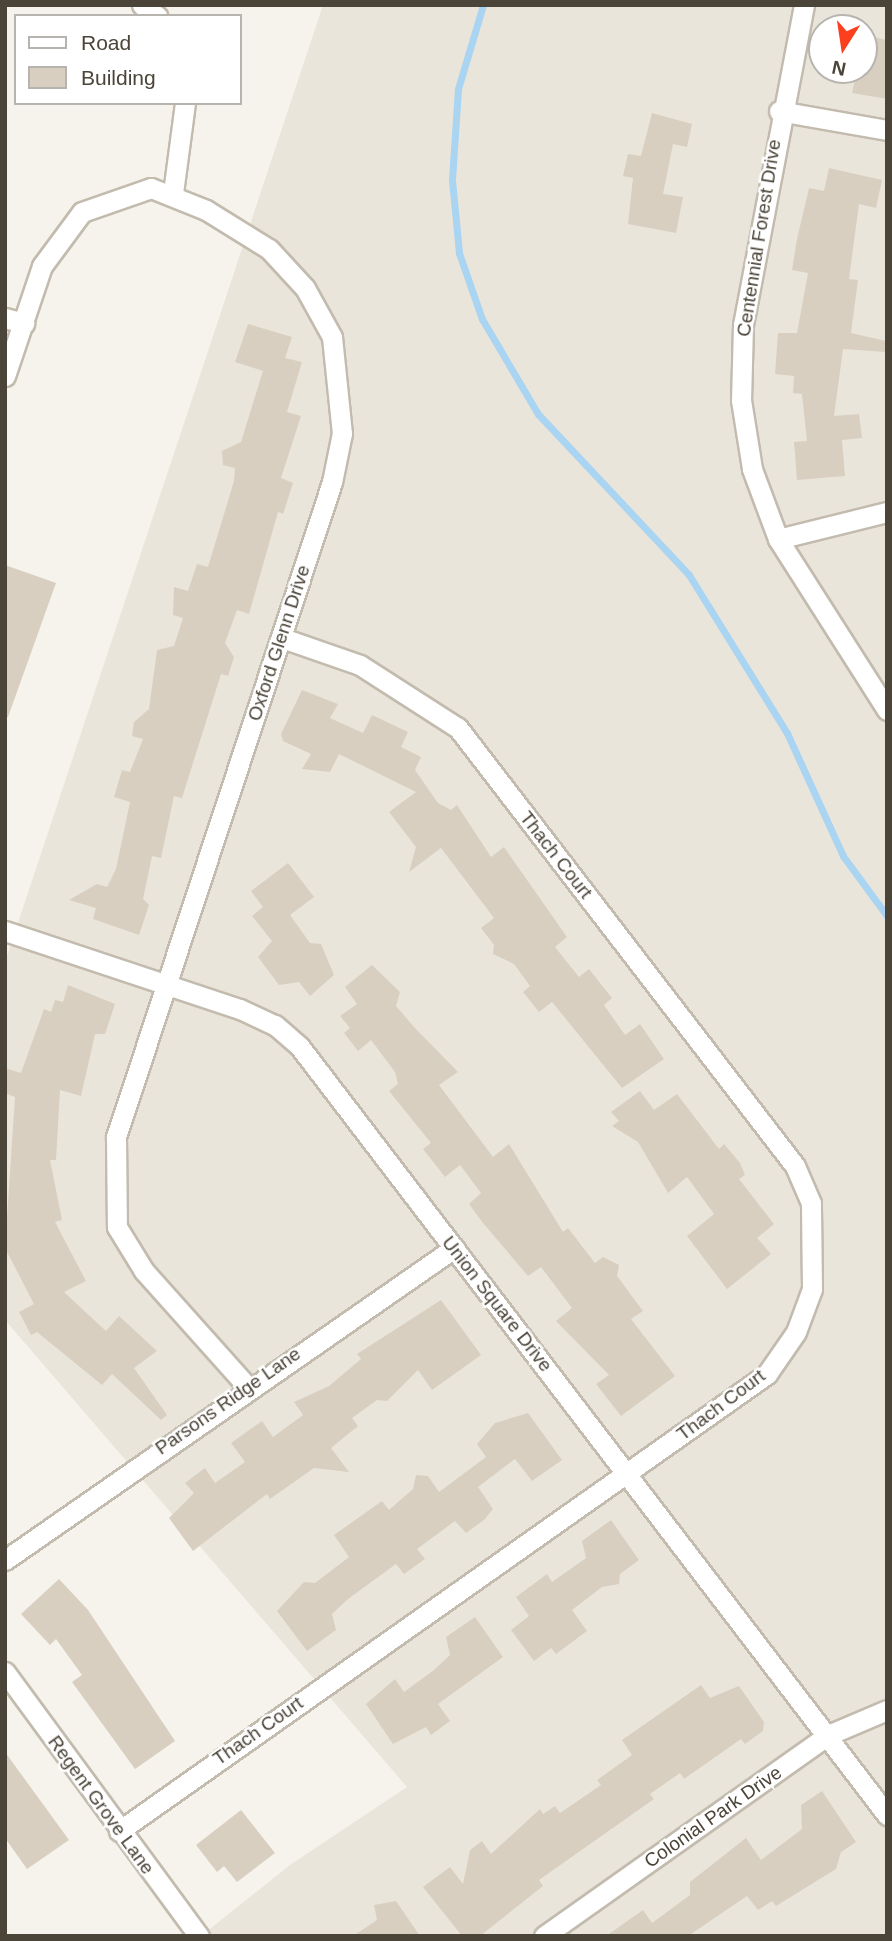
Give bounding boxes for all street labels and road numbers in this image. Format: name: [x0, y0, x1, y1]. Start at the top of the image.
street label: Centennial Forest Drive: [732, 138, 786, 338]
street label: Oxford Glenn Drive: [243, 562, 315, 724]
street label: Thach Court: [515, 807, 597, 903]
street label: Union Square Drive: [437, 1232, 557, 1376]
street label: Parsons Ridge Lane: [151, 1342, 305, 1460]
street label: Thach Court: [672, 1364, 770, 1446]
street label: Thach Court: [209, 1692, 307, 1770]
street label: Regent Grove Lane: [43, 1731, 159, 1879]
street label: Colonial Park Drive: [640, 1761, 786, 1873]

